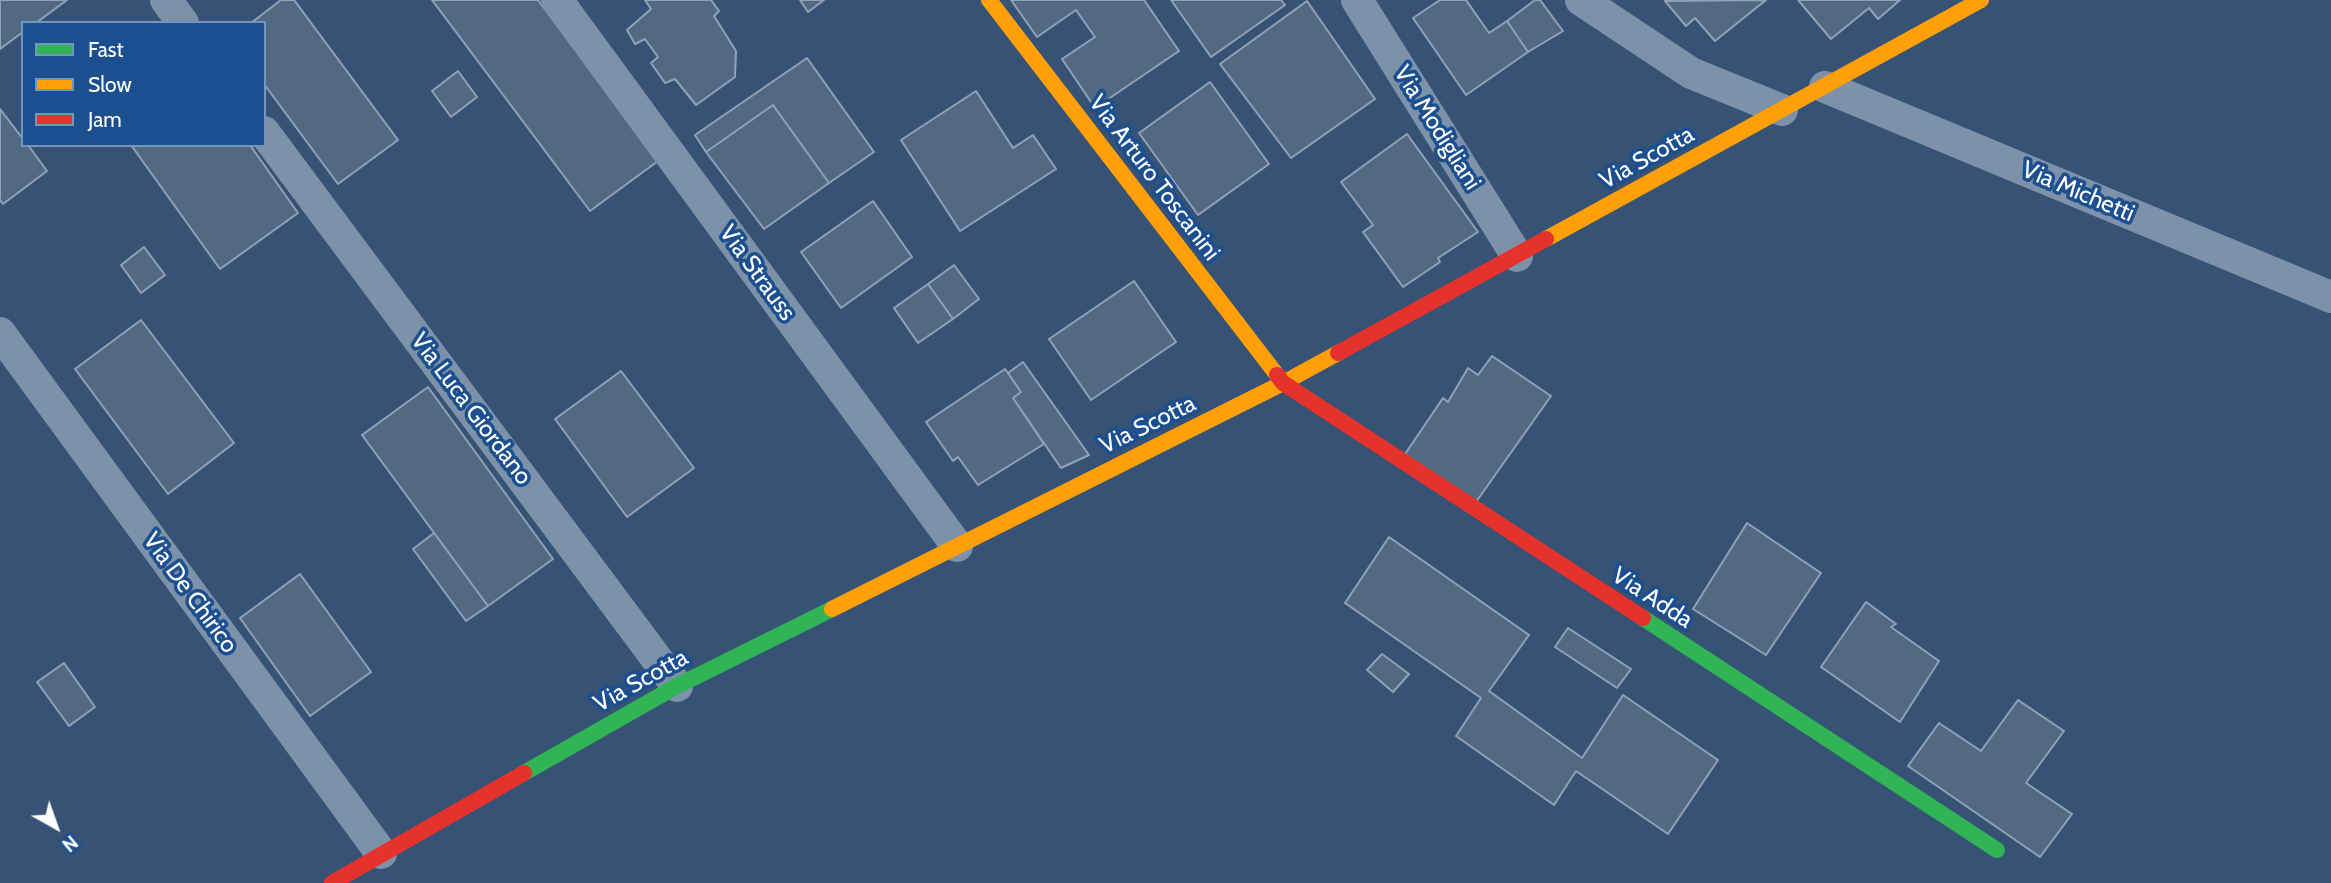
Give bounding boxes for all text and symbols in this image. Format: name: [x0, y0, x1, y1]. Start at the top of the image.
legend: [21, 21, 266, 147]
text: Fast: [88, 37, 124, 62]
street label: Via Modigliani: [1387, 60, 1487, 196]
text: Slow: [88, 72, 132, 97]
street label: Via Arturo Toscanini: [1082, 89, 1226, 267]
text: Jam: [88, 107, 122, 132]
street label: Via Scotta: [1595, 120, 1699, 196]
street label: Via Michetti: [2017, 155, 2139, 229]
street label: Via Strauss: [713, 220, 801, 326]
street label: Via Luca Giordano: [404, 327, 538, 491]
street label: Via Scotta: [1095, 389, 1201, 461]
street label: Via De Chirico: [137, 527, 243, 659]
street label: Via Adda: [1606, 561, 1698, 635]
street label: Via Scotta: [589, 643, 693, 719]
north arrow: [21, 792, 91, 862]
text: N: [57, 830, 82, 857]

